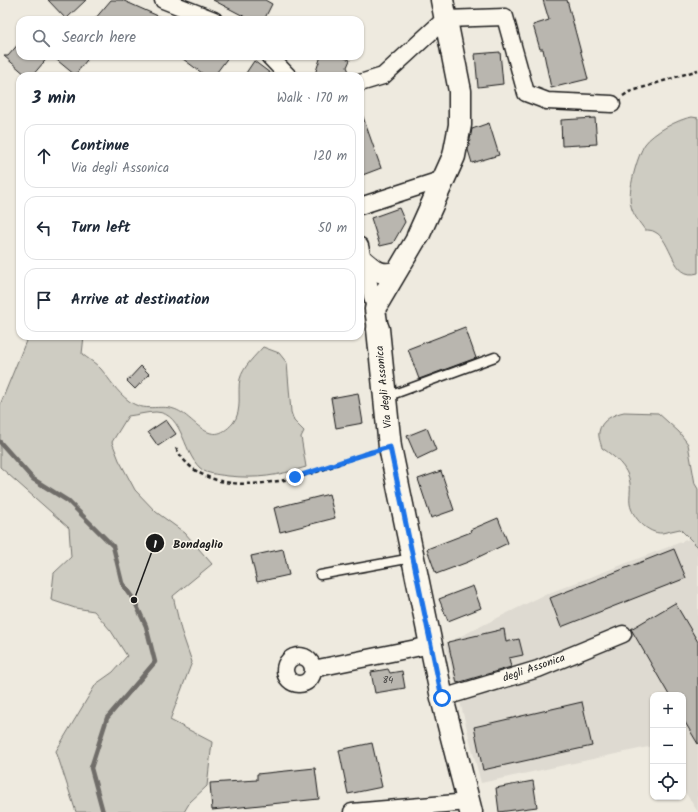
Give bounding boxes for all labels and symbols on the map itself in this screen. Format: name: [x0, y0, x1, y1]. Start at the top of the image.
street label: Via degli Assonica: [371, 345, 397, 429]
route end: [286, 468, 304, 486]
callout: Bondaglio: [145, 531, 231, 555]
text: 1: [153, 535, 157, 554]
text: Bondaglio: [173, 535, 223, 554]
street label: degli Assonica: [500, 649, 568, 687]
house number: 84: [383, 673, 393, 688]
route start: [433, 689, 451, 707]

